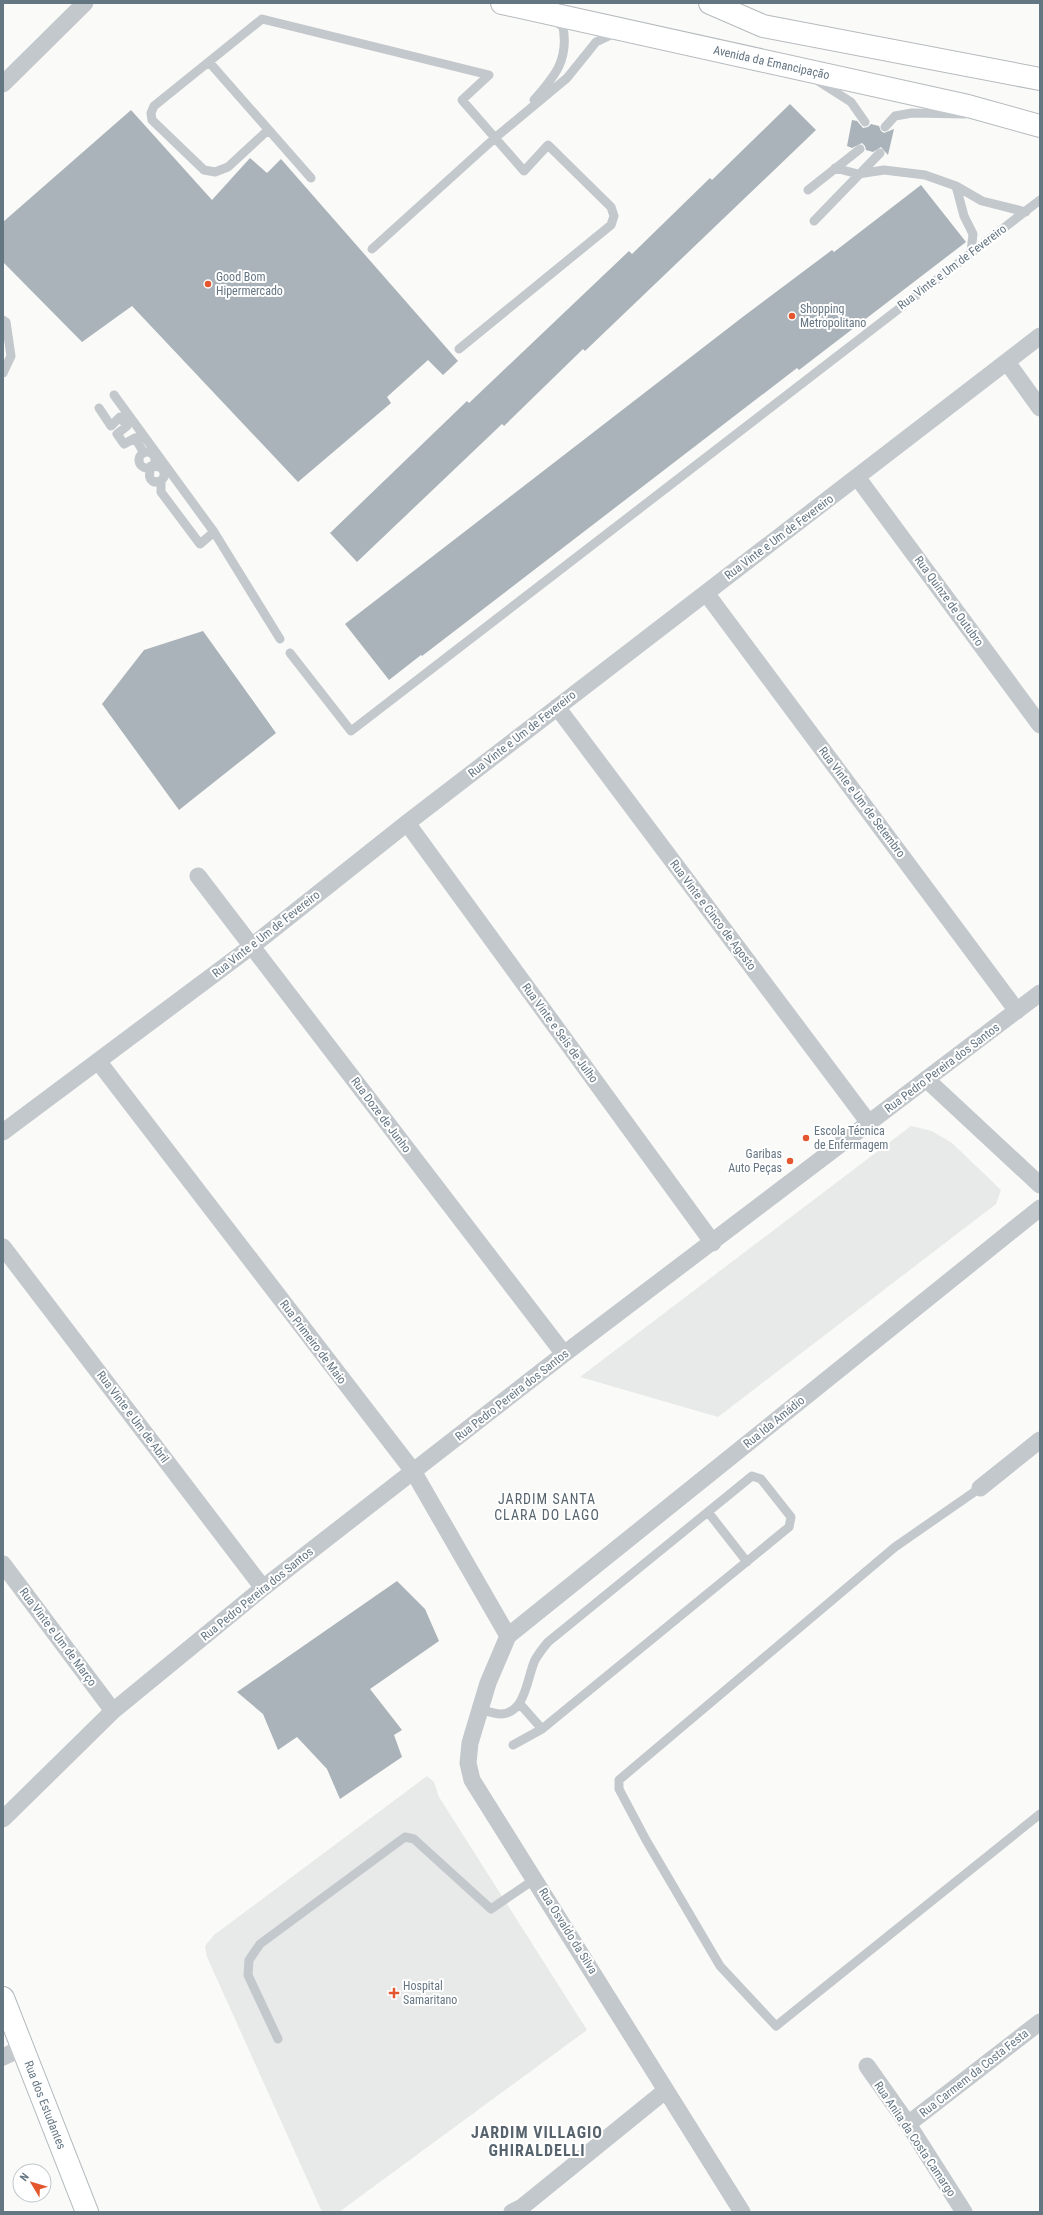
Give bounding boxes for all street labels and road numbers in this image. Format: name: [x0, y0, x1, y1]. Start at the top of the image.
street label: Avenida da Emancipação: [712, 43, 831, 82]
street label: Rua Vinte e Um de Fevereiro: [895, 222, 1009, 312]
street label: Rua Vinte e Um de Fevereiro: [722, 492, 836, 582]
street label: Rua Quinze de Outubro: [912, 553, 986, 649]
street label: Rua Vinte e Um de Fevereiro: [465, 688, 579, 780]
street label: Rua Vinte e Um de Setembro: [816, 744, 908, 860]
street label: Rua Vinte e Cinco de Agosto: [667, 857, 759, 973]
street label: Rua Vinte e Um de Fevereiro: [209, 888, 323, 980]
street label: Rua Vinte e Seis de Julho: [519, 981, 601, 1085]
street label: Rua Pedro Pereira dos Santos: [882, 1020, 1002, 1116]
street label: Rua Doze de Junho: [348, 1075, 414, 1155]
street label: Rua Primeiro de Maio: [277, 1297, 349, 1387]
street label: Rua Pedro Pereira dos Santos: [452, 1346, 572, 1444]
street label: Rua Vinte e Um de Abril: [94, 1368, 172, 1466]
street label: Rua Ida Amádio: [741, 1393, 807, 1451]
street label: Rua Pedro Pereira dos Santos: [198, 1544, 316, 1644]
street label: Rua Vinte e Um de Março: [17, 1585, 99, 1689]
street label: Rua Osvaldo da Silva: [536, 1885, 600, 1977]
street label: Rua Carmem da Costa Festa: [917, 2026, 1031, 2120]
street label: Rua dos Estudantes: [21, 2059, 69, 2151]
street label: Rua Anita da Costa Camargo: [871, 2079, 959, 2199]

